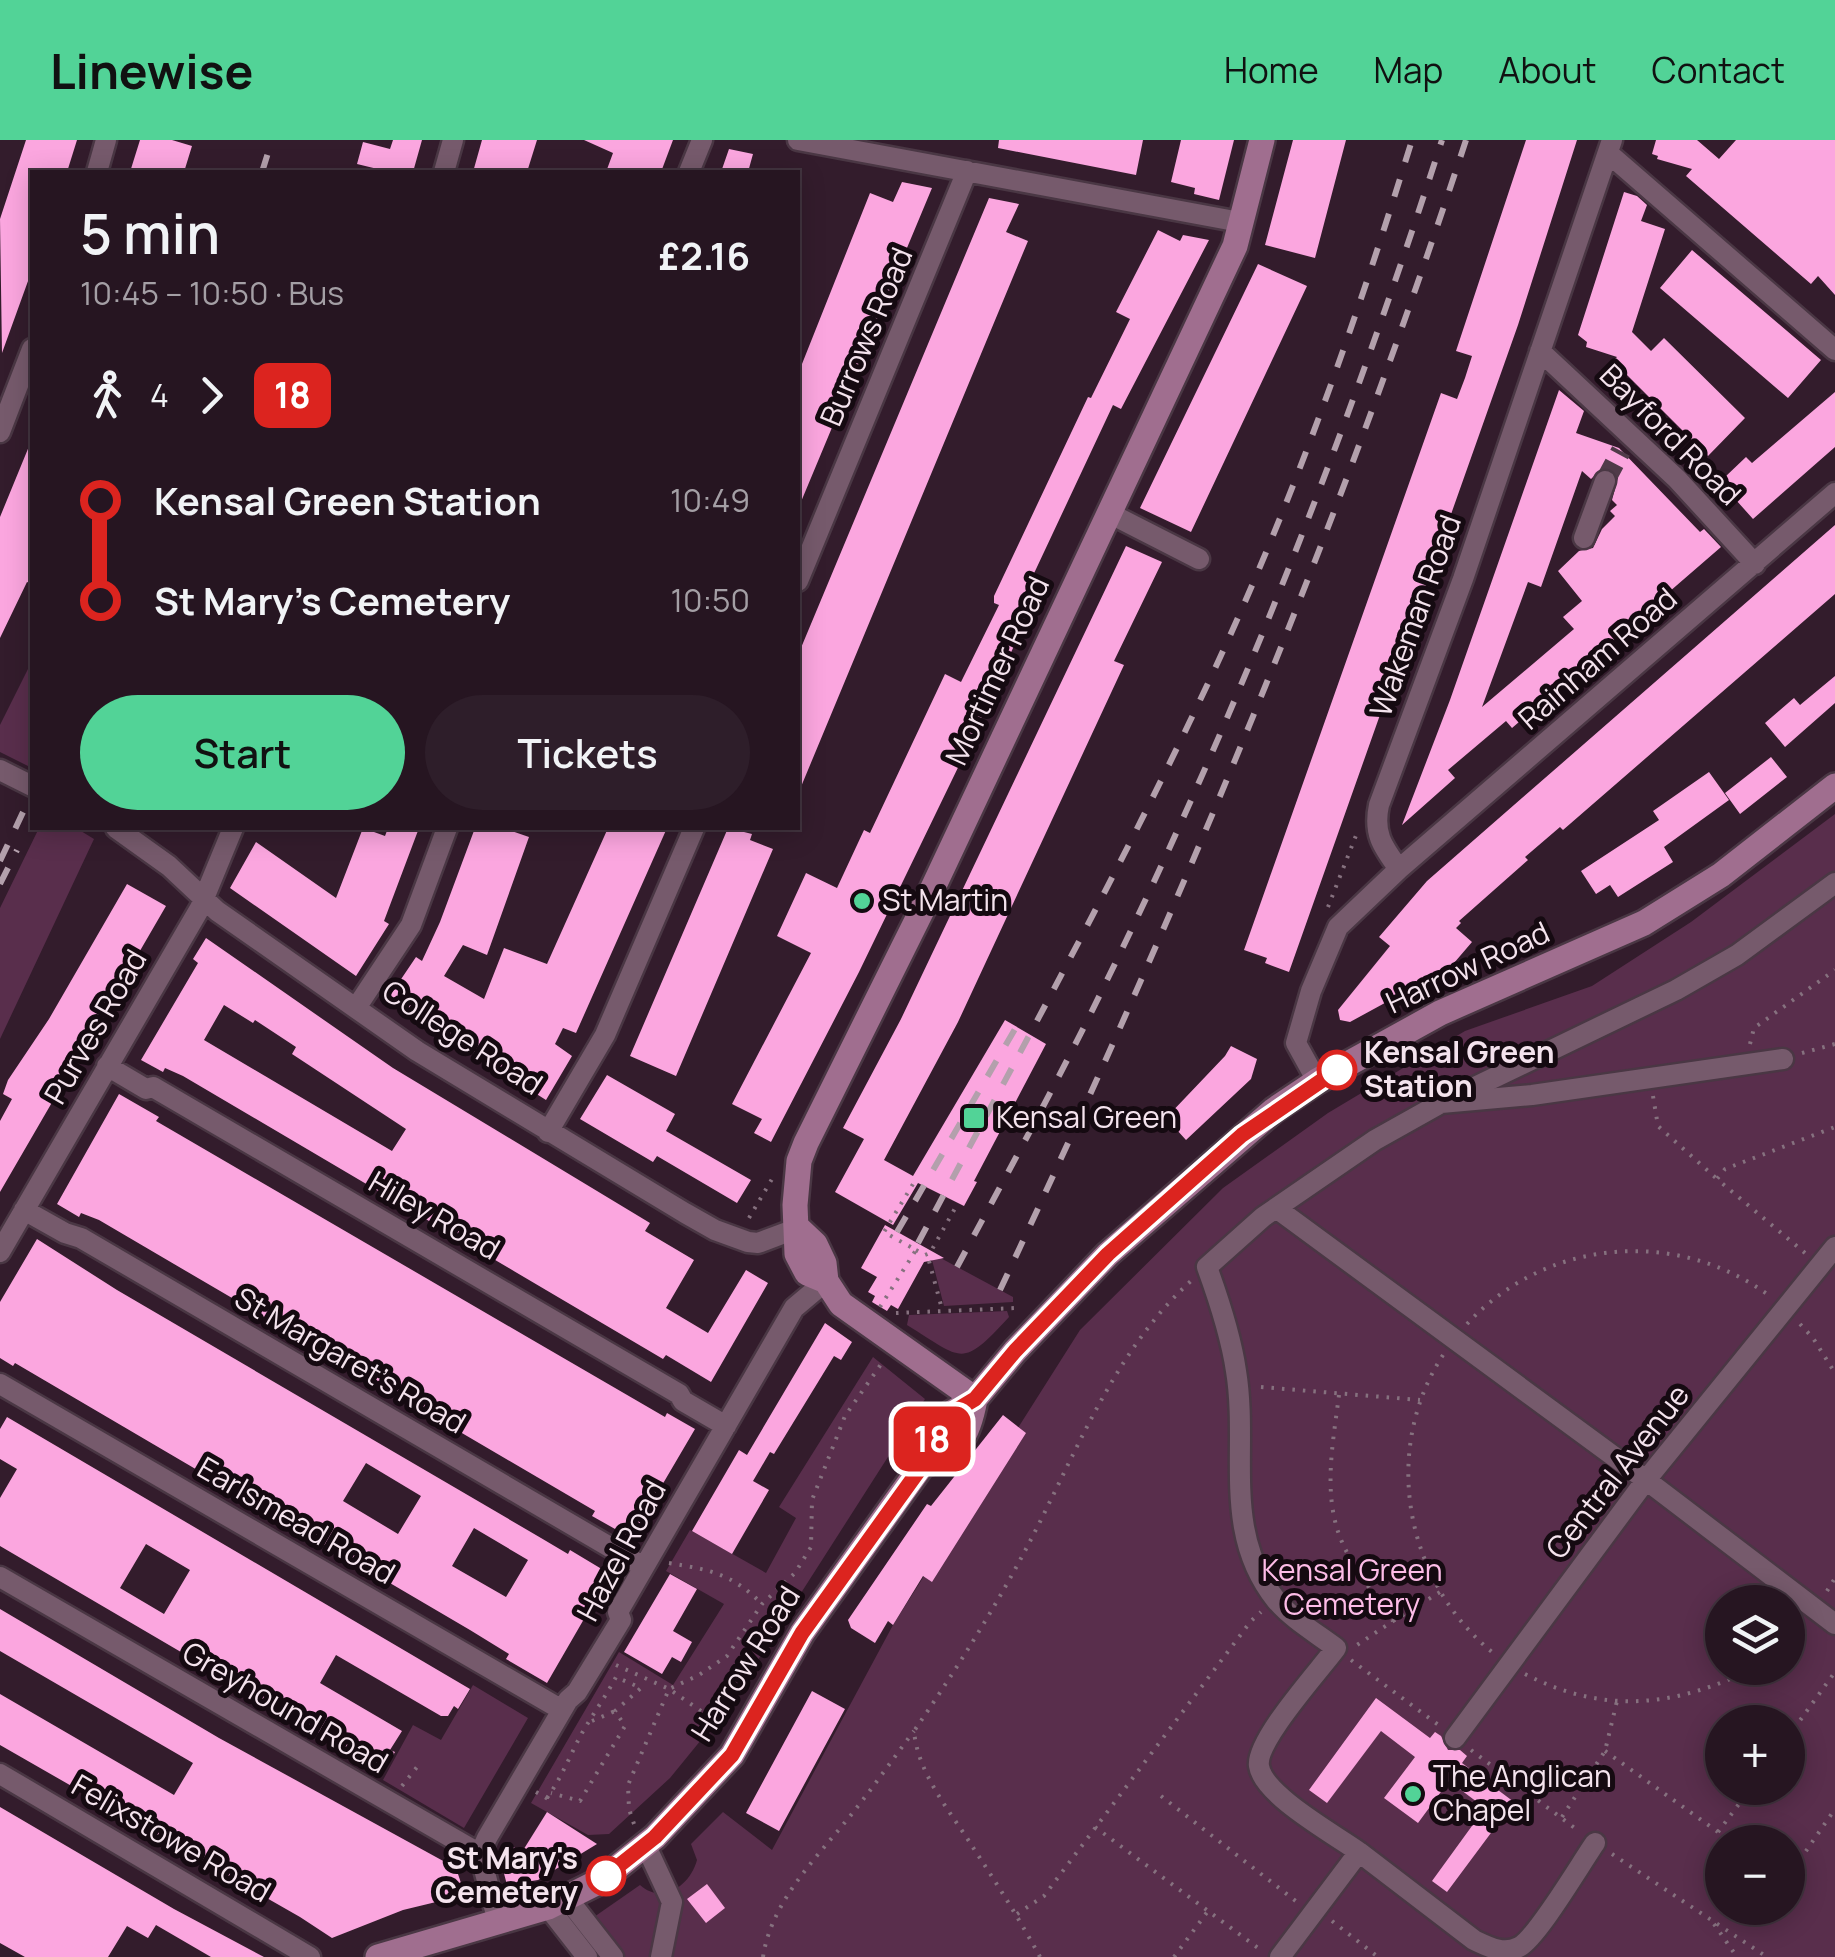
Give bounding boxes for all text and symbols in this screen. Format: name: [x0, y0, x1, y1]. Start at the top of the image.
text: Linewise: [50, 38, 254, 103]
text: Home: [1224, 46, 1319, 94]
text: Map: [1374, 46, 1443, 94]
text: About: [1498, 46, 1597, 94]
text: Contact: [1652, 46, 1785, 94]
text: 5 min: [80, 195, 220, 271]
text: £2.16: [658, 229, 750, 281]
street label: Burrows Road: [810, 241, 922, 432]
text: 10:45 – 10:50 · Bus: [80, 271, 344, 315]
street label: Bayford Road: [1591, 354, 1751, 514]
icon: walk: [80, 368, 135, 423]
icon: forward: [184, 368, 239, 423]
text: 18: [274, 371, 311, 419]
text: 4: [150, 373, 169, 417]
text: Kensal Green Station: [154, 474, 541, 526]
text: 10:49: [670, 478, 750, 522]
street label: Wakeman Road: [1359, 509, 1470, 722]
street label: Mortimer Road: [935, 569, 1058, 771]
text: St Mary's Cemetery: [154, 574, 510, 626]
text: 10:50: [670, 578, 750, 622]
street label: Rainham Road: [1509, 578, 1685, 738]
button: Start: [80, 695, 405, 810]
button: Tickets: [425, 695, 750, 810]
place label: St Martin: [882, 879, 1008, 920]
marker: St Martin: [851, 890, 873, 912]
street label: Harrow Road: [1379, 911, 1556, 1022]
street label: Purves Road: [34, 942, 155, 1111]
street label: College Road: [375, 970, 551, 1104]
place label: Kensal Green Station: [1364, 1031, 1555, 1106]
marker: Kensal Green Station: [1318, 1051, 1356, 1089]
place label: Kensal Green: [996, 1096, 1177, 1137]
marker: Kensal Green: [961, 1105, 987, 1131]
street label: Hiley Road: [362, 1161, 508, 1269]
street label: St Margaret's Road: [228, 1277, 474, 1443]
street label: Central Avenue: [1536, 1375, 1698, 1567]
line badge: 18: [887, 1406, 977, 1472]
text: 18: [914, 1415, 950, 1463]
street label: Earlsmead Road: [191, 1447, 403, 1593]
street label: Hazel Road: [567, 1473, 675, 1628]
park label: Kensal Green Cemetery: [1261, 1549, 1443, 1624]
street label: Harrow Road: [681, 1578, 809, 1749]
map controls: [1705, 1585, 1805, 1925]
button: layers: [1705, 1585, 1805, 1685]
street label: Greyhound Road: [176, 1631, 396, 1782]
button: +: [1705, 1705, 1805, 1805]
place label: The Anglican Chapel: [1433, 1755, 1612, 1830]
street label: Felixstowe Road: [65, 1764, 279, 1911]
marker: The Anglican Chapel: [1402, 1783, 1424, 1805]
button: −: [1705, 1825, 1805, 1925]
place label: St Mary's Cemetery: [435, 1837, 578, 1912]
marker: St Mary's Cemetery: [587, 1857, 625, 1895]

